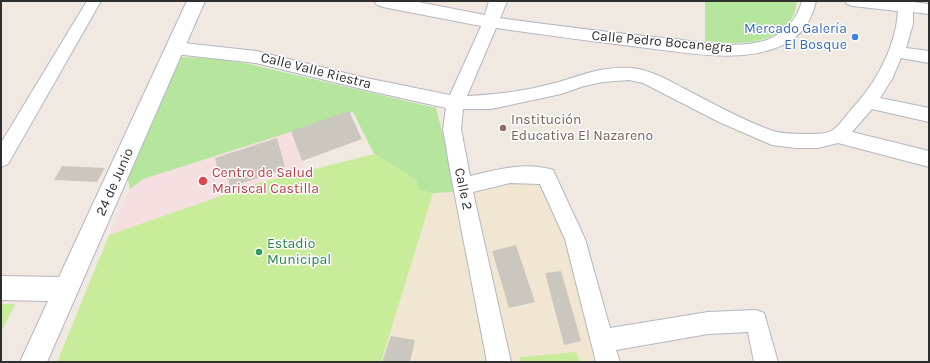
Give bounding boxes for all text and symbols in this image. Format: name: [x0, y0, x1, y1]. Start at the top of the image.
place label: Mercado Galería El Bosque: [744, 21, 847, 54]
street label: Calle Pedro Bocanegra: [591, 27, 733, 57]
marker: Mercado Galería El Bosque: [850, 32, 860, 42]
street label: Calle Valle Riestra: [259, 49, 373, 93]
place label: Institución Educativa El Nazareno: [511, 112, 653, 144]
marker: Institución Educativa El Nazareno: [498, 123, 508, 133]
street label: 24 de Junio: [93, 145, 137, 219]
place label: Centro de Salud Mariscal Castilla: [212, 165, 319, 198]
street label: Calle 2: [450, 166, 476, 212]
marker: Centro de Salud Mariscal Castilla: [197, 175, 209, 187]
place label: Estadio Municipal: [267, 236, 331, 268]
marker: Estadio Municipal: [254, 247, 264, 257]

